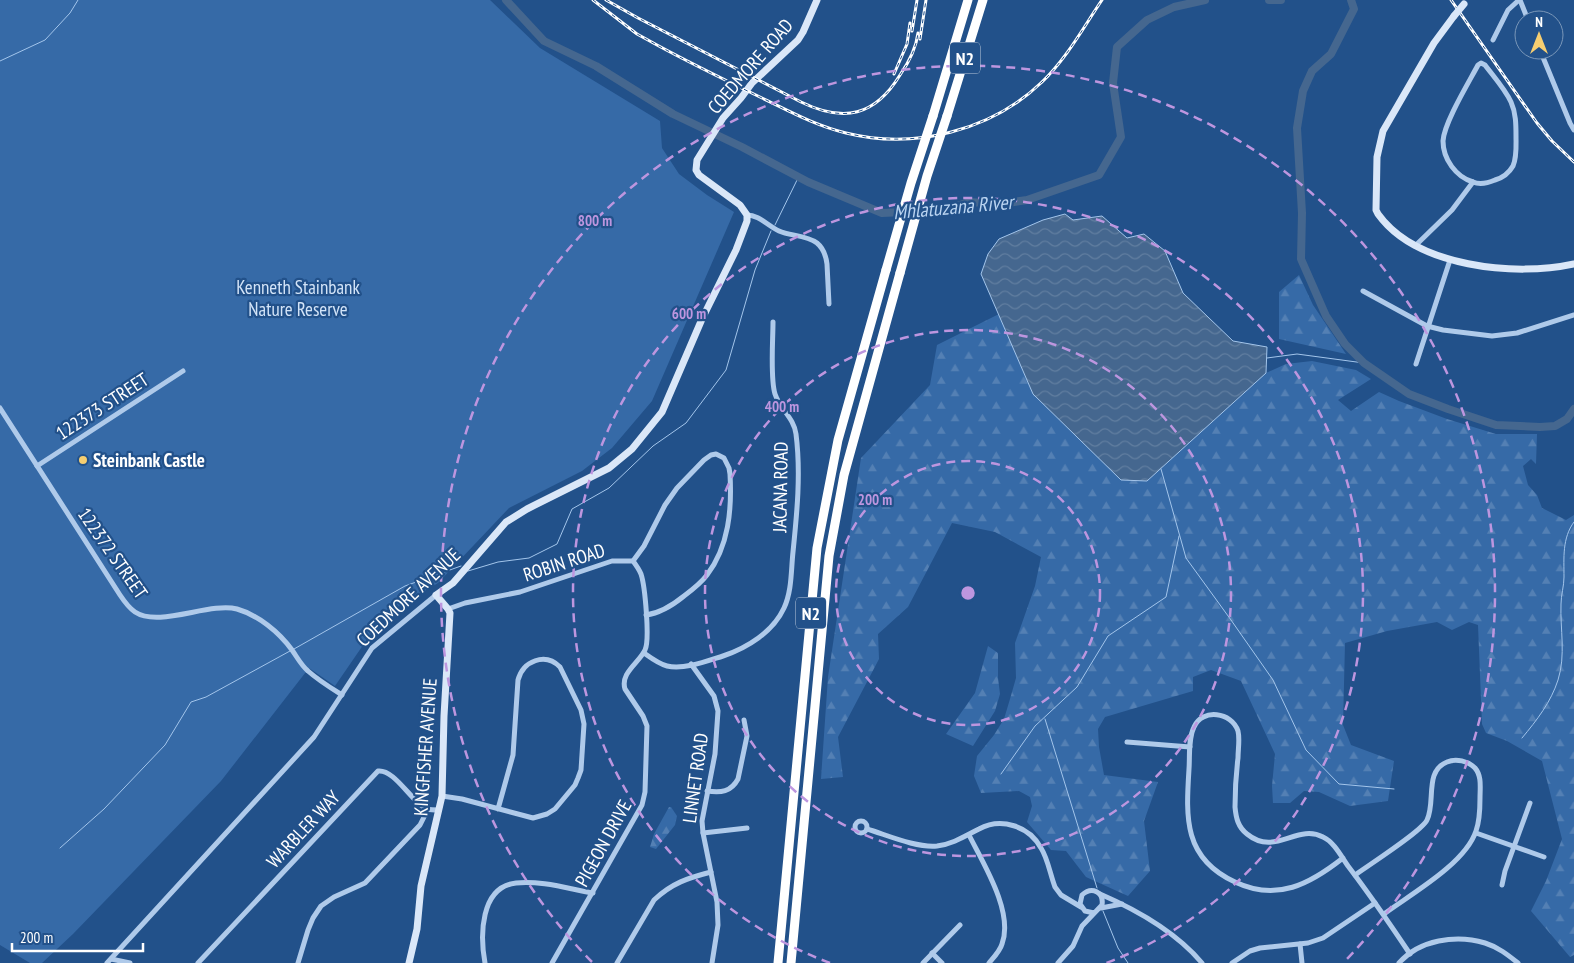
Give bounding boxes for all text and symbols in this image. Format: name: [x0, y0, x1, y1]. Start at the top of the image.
north arrow: [1514, 10, 1564, 60]
street label: COEDMORE ROAD: [702, 13, 798, 119]
text: N: [1535, 13, 1543, 31]
road number: N2: [950, 42, 980, 74]
water label: Mhlatuzana River: [892, 189, 1016, 225]
text: 800 m: [578, 211, 612, 230]
park label: Kenneth Stainbank Nature Reserve: [236, 275, 360, 321]
text: 600 m: [672, 304, 706, 323]
street label: 122373 STREET: [51, 367, 153, 445]
text: 400 m: [765, 397, 799, 416]
street label: JACANA ROAD: [767, 441, 793, 533]
place label: Steinbank Castle: [93, 448, 205, 472]
marker: Steinbank Castle: [77, 454, 89, 466]
text: 200 m: [858, 490, 892, 509]
street label: 122372 STREET: [73, 503, 153, 604]
street label: ROBIN ROAD: [520, 538, 608, 586]
street label: COEDMORE AVENUE: [351, 543, 465, 651]
centre of rings: [959, 584, 977, 602]
road number: N2: [796, 598, 826, 628]
street label: KINGFISHER AVENUE: [408, 677, 442, 817]
street label: LINNET ROAD: [677, 732, 713, 824]
street label: WARBLER WAY: [261, 785, 345, 873]
street label: PIGEON DRIVE: [569, 795, 637, 891]
scale bar: [12, 920, 144, 952]
text: 200 m: [20, 928, 53, 947]

